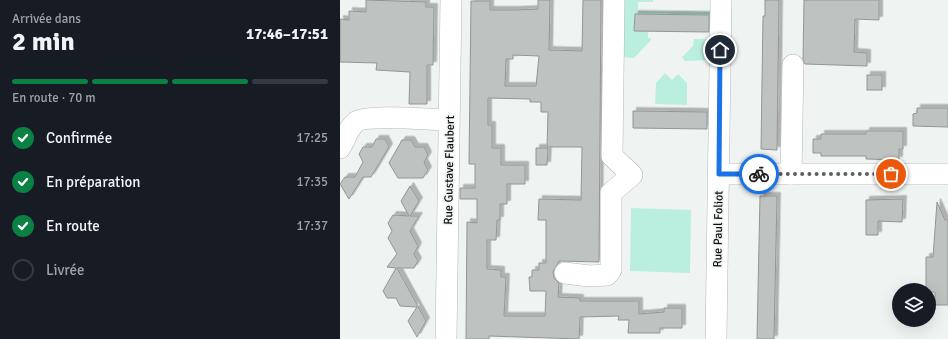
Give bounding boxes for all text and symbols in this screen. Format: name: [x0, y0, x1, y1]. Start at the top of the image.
text: Arrivée dans: [12, 11, 81, 27]
text: 17:46–17:51: [246, 25, 328, 43]
text: 2 min: [12, 26, 75, 58]
pin: [703, 33, 737, 67]
icon: home: [709, 39, 731, 61]
text: En route · 70 m: [12, 90, 96, 106]
street label: Rue Gustave Flaubert: [441, 115, 458, 225]
icon: check: [12, 127, 34, 149]
text: Confirmée: [46, 129, 112, 147]
text: 17:25: [296, 130, 328, 146]
courier: [739, 154, 779, 194]
pin: [874, 157, 908, 191]
icon: bike: [748, 163, 770, 185]
icon: bag: [880, 163, 902, 185]
icon: check: [12, 171, 34, 193]
text: En préparation: [46, 173, 141, 191]
text: 17:35: [296, 174, 328, 190]
street label: Rue Paul Foliot: [710, 191, 727, 267]
icon: check: [12, 215, 34, 237]
text: En route: [46, 217, 100, 235]
text: 17:37: [296, 218, 328, 234]
text: Livrée: [46, 261, 85, 279]
map controls: [892, 283, 936, 327]
button: layers: [892, 283, 936, 327]

